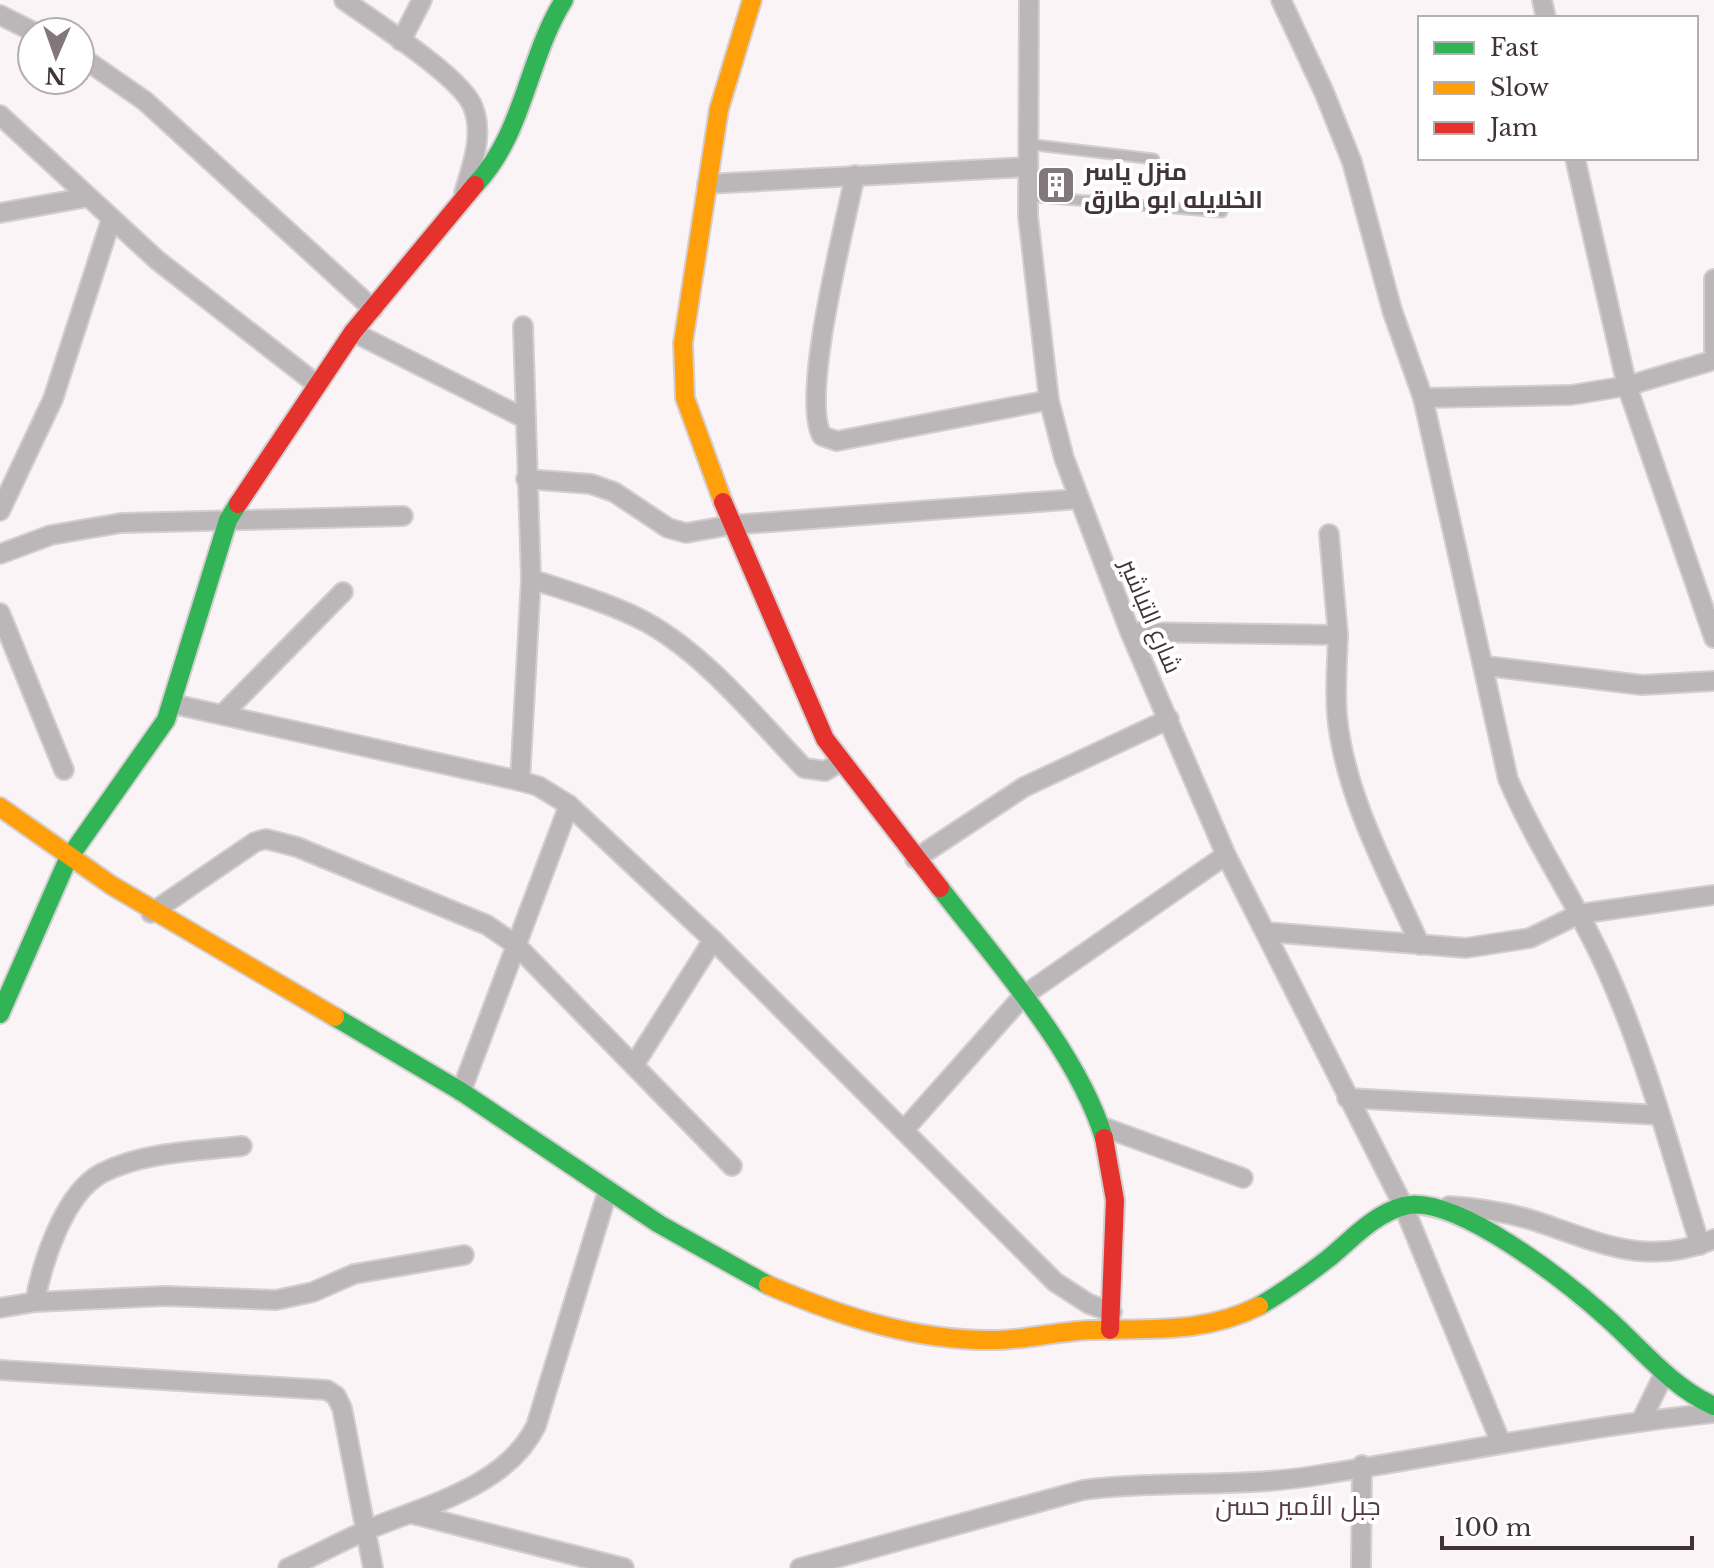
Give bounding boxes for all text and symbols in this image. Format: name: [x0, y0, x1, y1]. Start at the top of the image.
north arrow: [16, 16, 96, 96]
legend: [1418, 16, 1698, 160]
text: Fast: [1490, 33, 1538, 62]
text: N: [44, 62, 66, 89]
text: Slow: [1490, 73, 1549, 102]
text: Jam: [1487, 113, 1538, 142]
place label: منزل ياسر الخلايله ابو طارق: [1083, 157, 1263, 214]
building icon: منزل ياسر الخلايله ابو طارق: [1035, 164, 1077, 206]
street label: شارع التباشير: [1111, 552, 1188, 678]
district label: جبل الأمير حسن: [1215, 1490, 1381, 1522]
scale bar: [1442, 1500, 1692, 1550]
text: 100 m: [1454, 1513, 1532, 1542]

